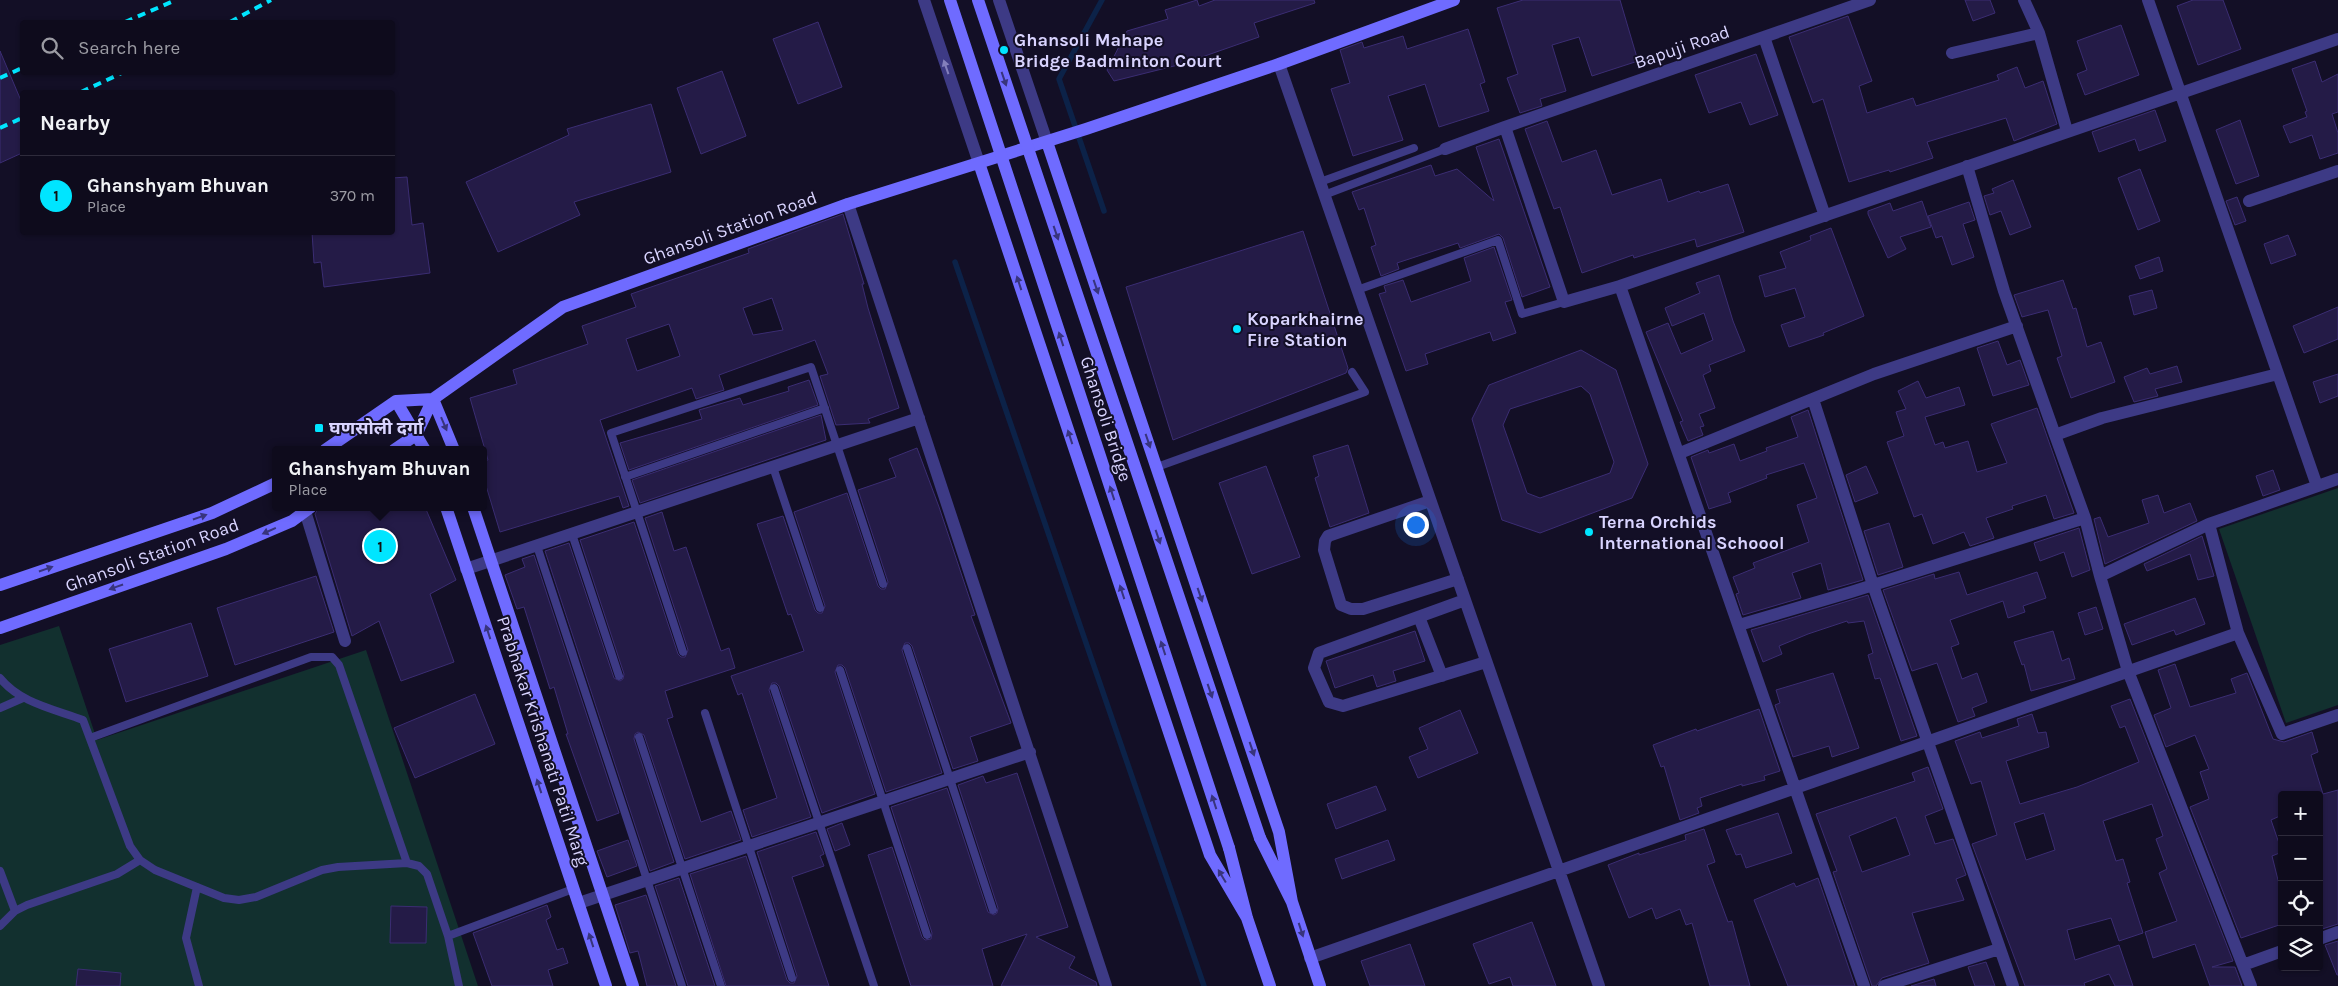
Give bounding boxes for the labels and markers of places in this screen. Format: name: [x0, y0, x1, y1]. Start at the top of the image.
place label: Ghansoli Mahape Bridge Badminton Court: [1014, 29, 1222, 72]
marker: Ghansoli Mahape Bridge Badminton Court: [998, 44, 1010, 56]
place label: Koparkhairne Fire Station: [1247, 308, 1364, 351]
marker: Koparkhairne Fire Station: [1231, 323, 1243, 335]
place label: घणसोली दर्गा: [329, 417, 424, 439]
marker: घणसोली दर्गा: [313, 422, 325, 434]
place label: Terna Orchids International Schoool: [1599, 511, 1784, 554]
marker: Terna Orchids International Schoool: [1583, 526, 1595, 538]
pin: 1: [364, 527, 396, 565]

